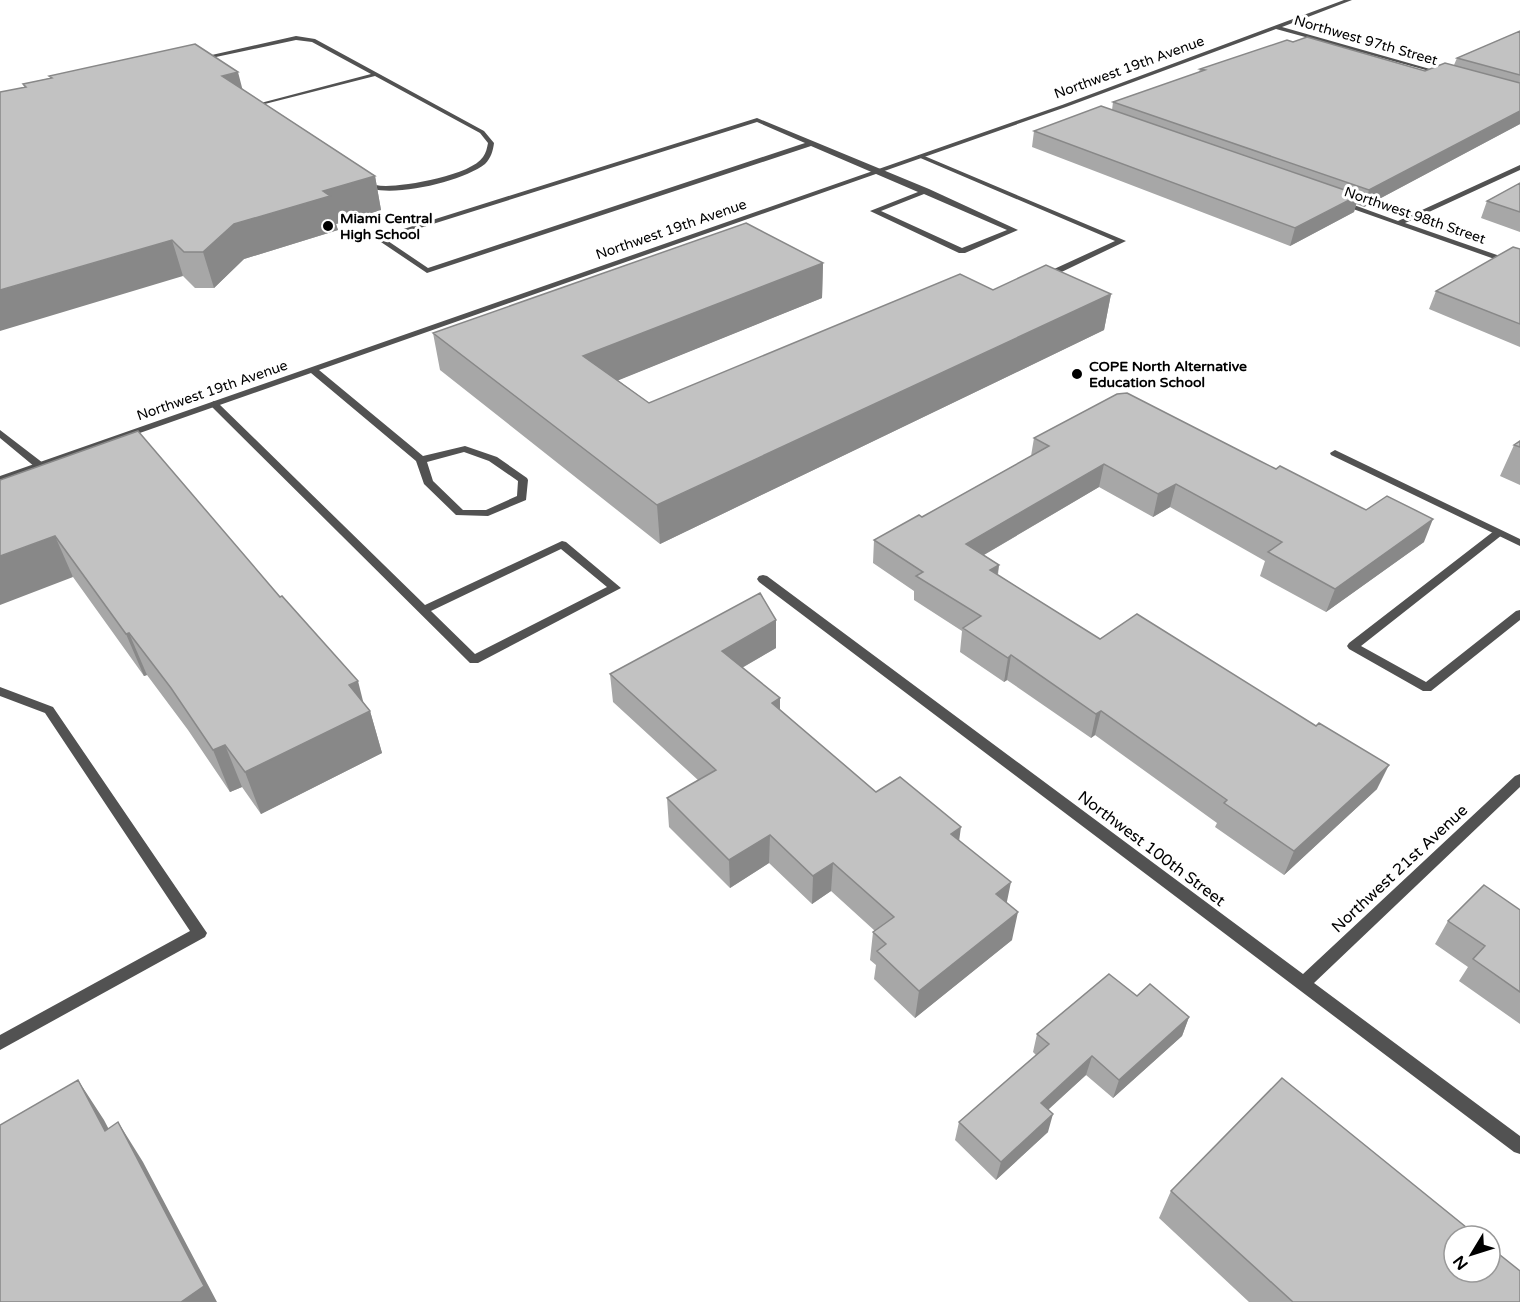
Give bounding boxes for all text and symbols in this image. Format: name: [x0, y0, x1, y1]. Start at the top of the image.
street label: Northwest 97th Street: [1292, 12, 1440, 69]
street label: Northwest 19th Avenue: [1052, 32, 1207, 103]
street label: Northwest 98th Street: [1342, 183, 1488, 248]
street label: Northwest 19th Avenue: [593, 196, 749, 263]
place label: Miami Central High School: [340, 210, 433, 243]
marker: Miami Central High School: [321, 219, 335, 233]
street label: Northwest 19th Avenue: [134, 357, 290, 424]
place label: COPE North Alternative Education School: [1089, 358, 1247, 391]
marker: COPE North Alternative Education School: [1070, 367, 1084, 381]
street label: Northwest 100th Street: [1074, 787, 1229, 911]
street label: Northwest 21st Avenue: [1327, 800, 1472, 937]
north arrow: [1442, 1224, 1502, 1284]
text: N: [1449, 1251, 1473, 1274]

